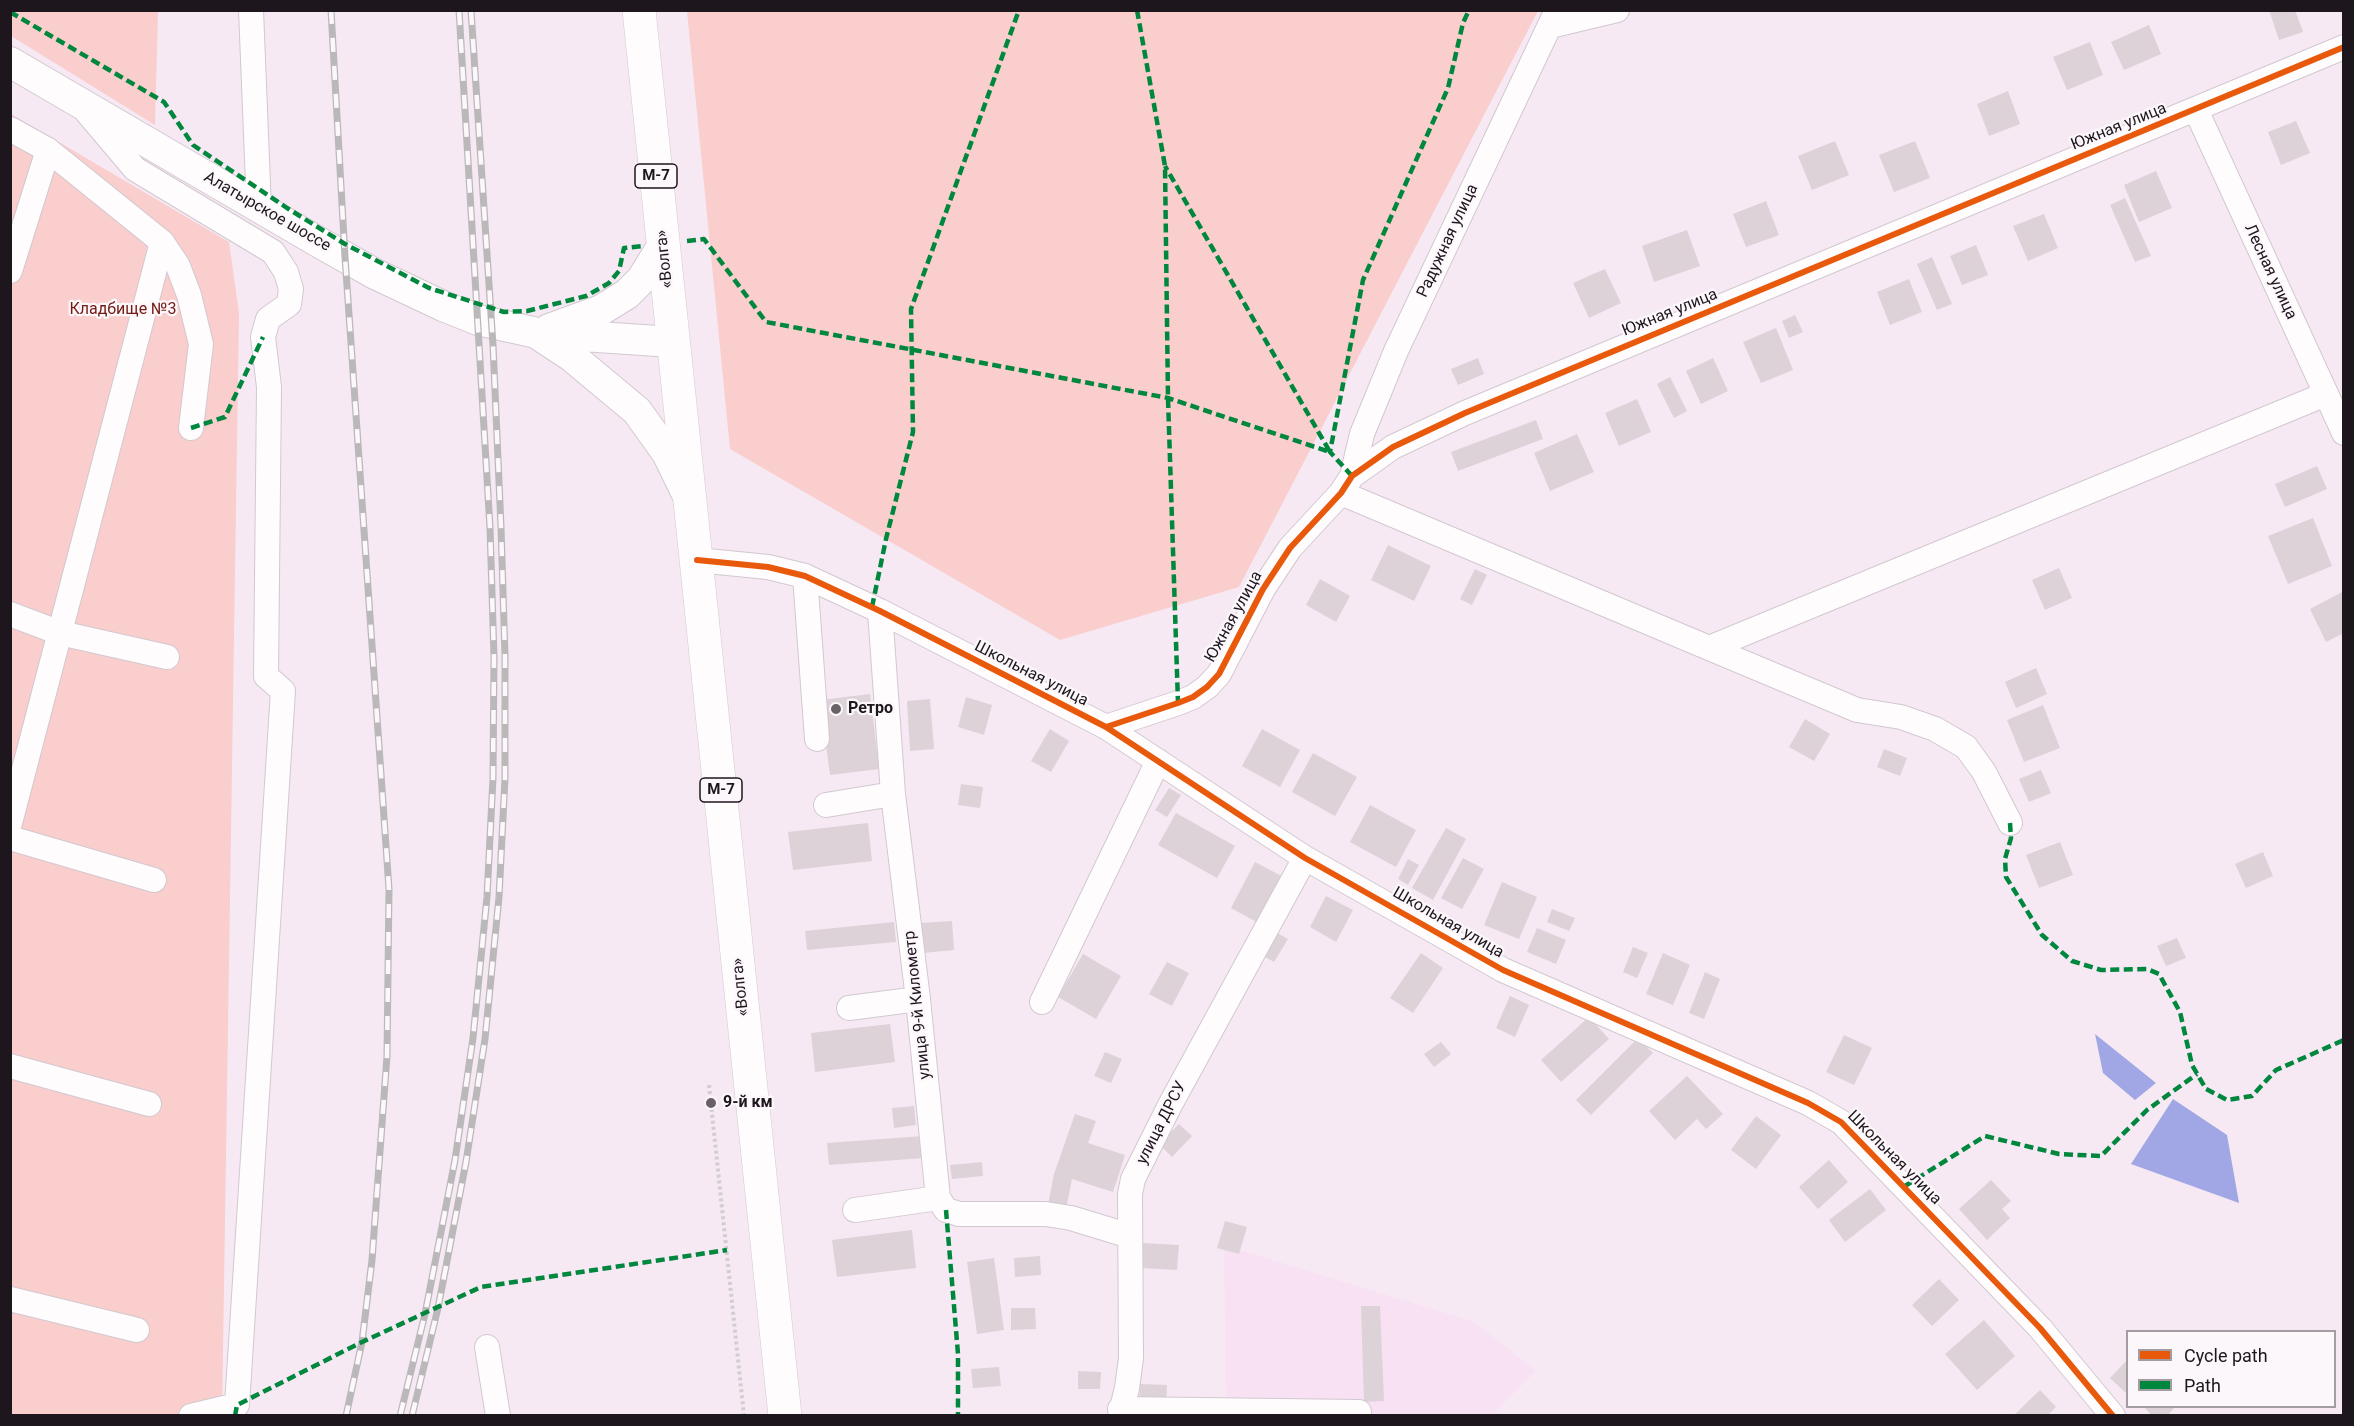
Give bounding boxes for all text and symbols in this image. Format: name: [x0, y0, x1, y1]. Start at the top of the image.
street label: Южная улица: [2069, 99, 2169, 155]
road number: М-7: [635, 164, 677, 188]
street label: Алатырское шоссе: [200, 168, 334, 256]
street label: Радужная улица: [1413, 181, 1483, 301]
street label: Лесная улица: [2240, 221, 2300, 323]
street label: «Волга»: [652, 229, 678, 289]
street label: Южная улица: [1620, 285, 1720, 341]
park label: Кладбище №3: [69, 300, 177, 320]
street label: Южная улица: [1201, 568, 1267, 666]
street label: Школьная улица: [971, 637, 1091, 711]
place label: Ретро: [848, 699, 893, 719]
marker: Ретро: [829, 702, 843, 716]
road number: М-7: [700, 778, 742, 802]
street label: Школьная улица: [1389, 883, 1507, 963]
street label: улица 9-й Километр: [901, 930, 935, 1080]
street label: «Волга»: [728, 957, 754, 1017]
street label: улица ДРСУ: [1133, 1078, 1191, 1168]
place label: 9-й км: [723, 1093, 773, 1113]
marker: 9-й км: [704, 1096, 718, 1110]
street label: Школьная улица: [1843, 1107, 1945, 1209]
legend: [2126, 1330, 2336, 1408]
text: Cycle path: [2184, 1345, 2268, 1366]
text: Path: [2184, 1375, 2221, 1396]

